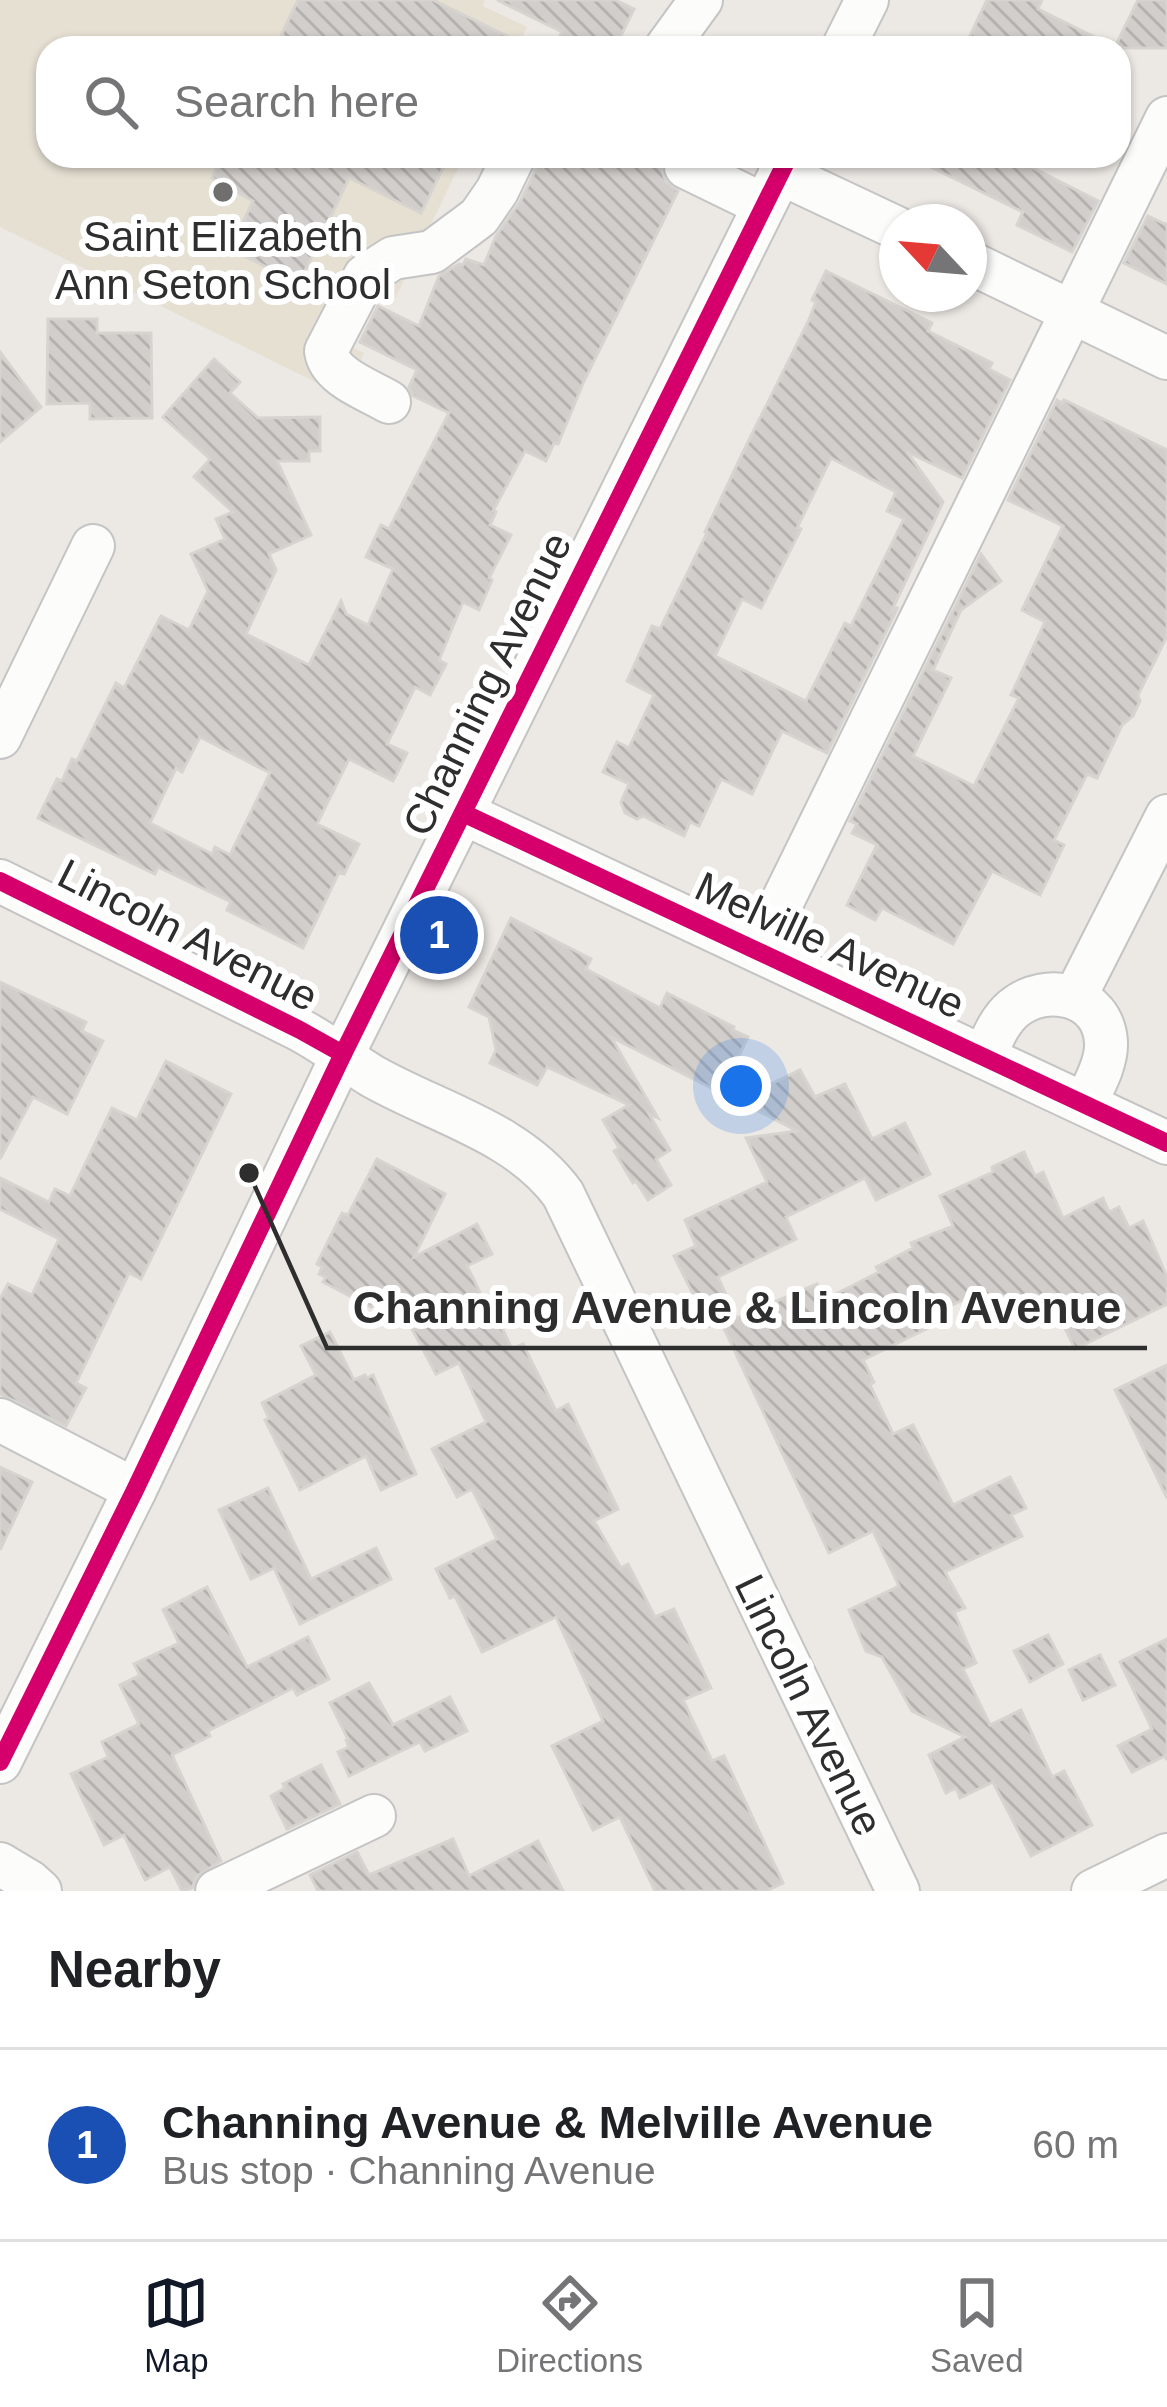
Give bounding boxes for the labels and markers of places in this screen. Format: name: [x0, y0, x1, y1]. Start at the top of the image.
marker: Saint Elizabeth Ann Seton School: [210, 179, 236, 205]
place label: Saint Elizabeth Ann Seton School: [55, 213, 391, 308]
pin: 1: [400, 890, 478, 980]
callout: Channing Avenue & Lincoln Avenue: [327, 1267, 1147, 1348]

